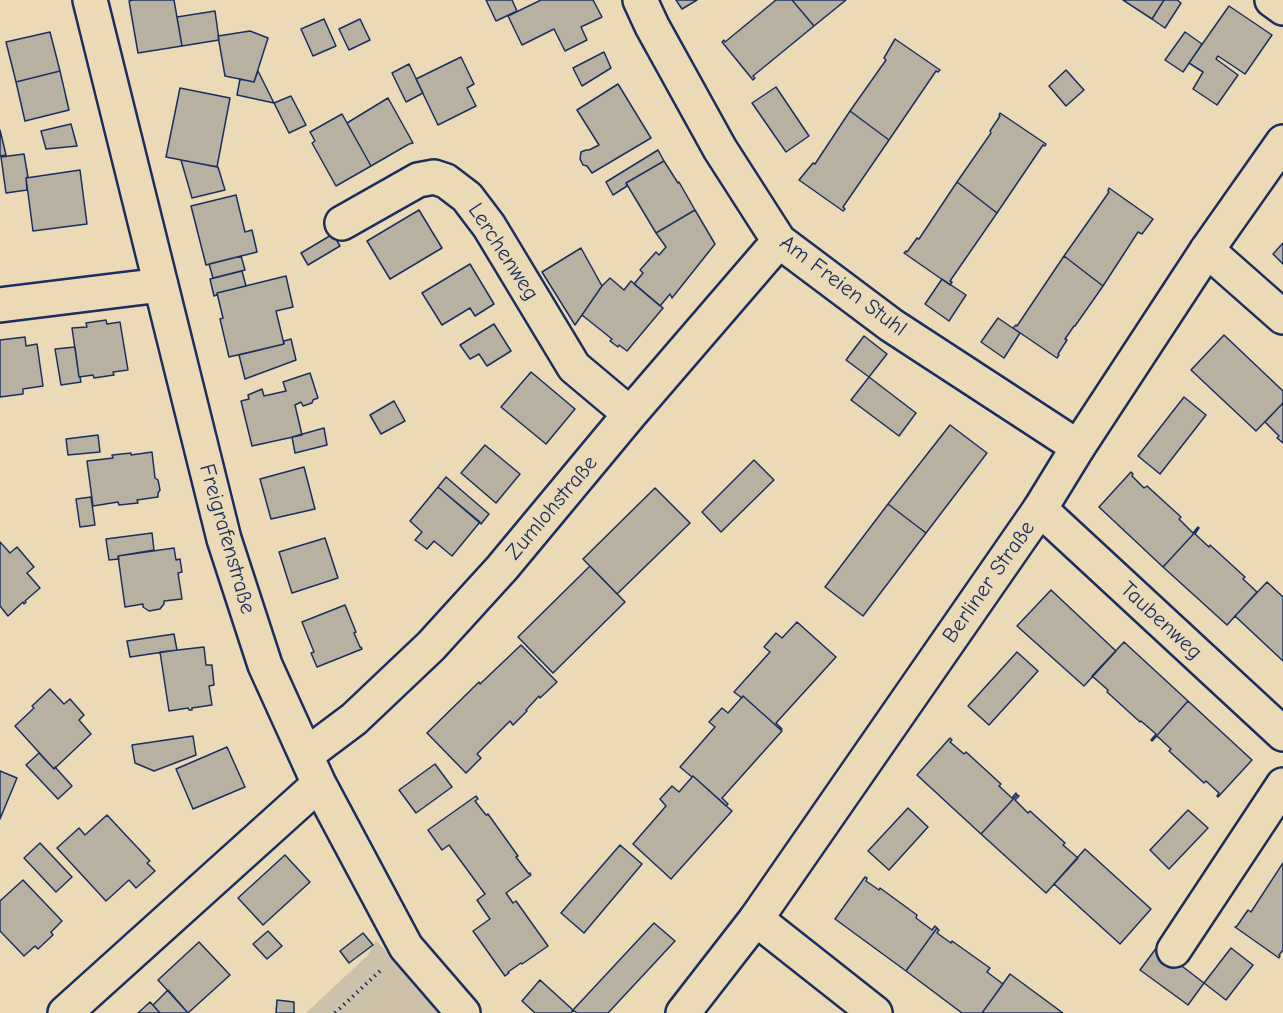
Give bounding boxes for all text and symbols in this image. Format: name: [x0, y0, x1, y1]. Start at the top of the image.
street label: Lerchenweg: [462, 198, 544, 306]
street label: Am Freien Stuhl: [774, 230, 912, 342]
street label: Zumlohstraße: [501, 450, 603, 566]
street label: Freigrafenstraße: [193, 461, 261, 617]
street label: Berliner Straße: [937, 516, 1041, 648]
street label: Taubenweg: [1115, 576, 1207, 666]

